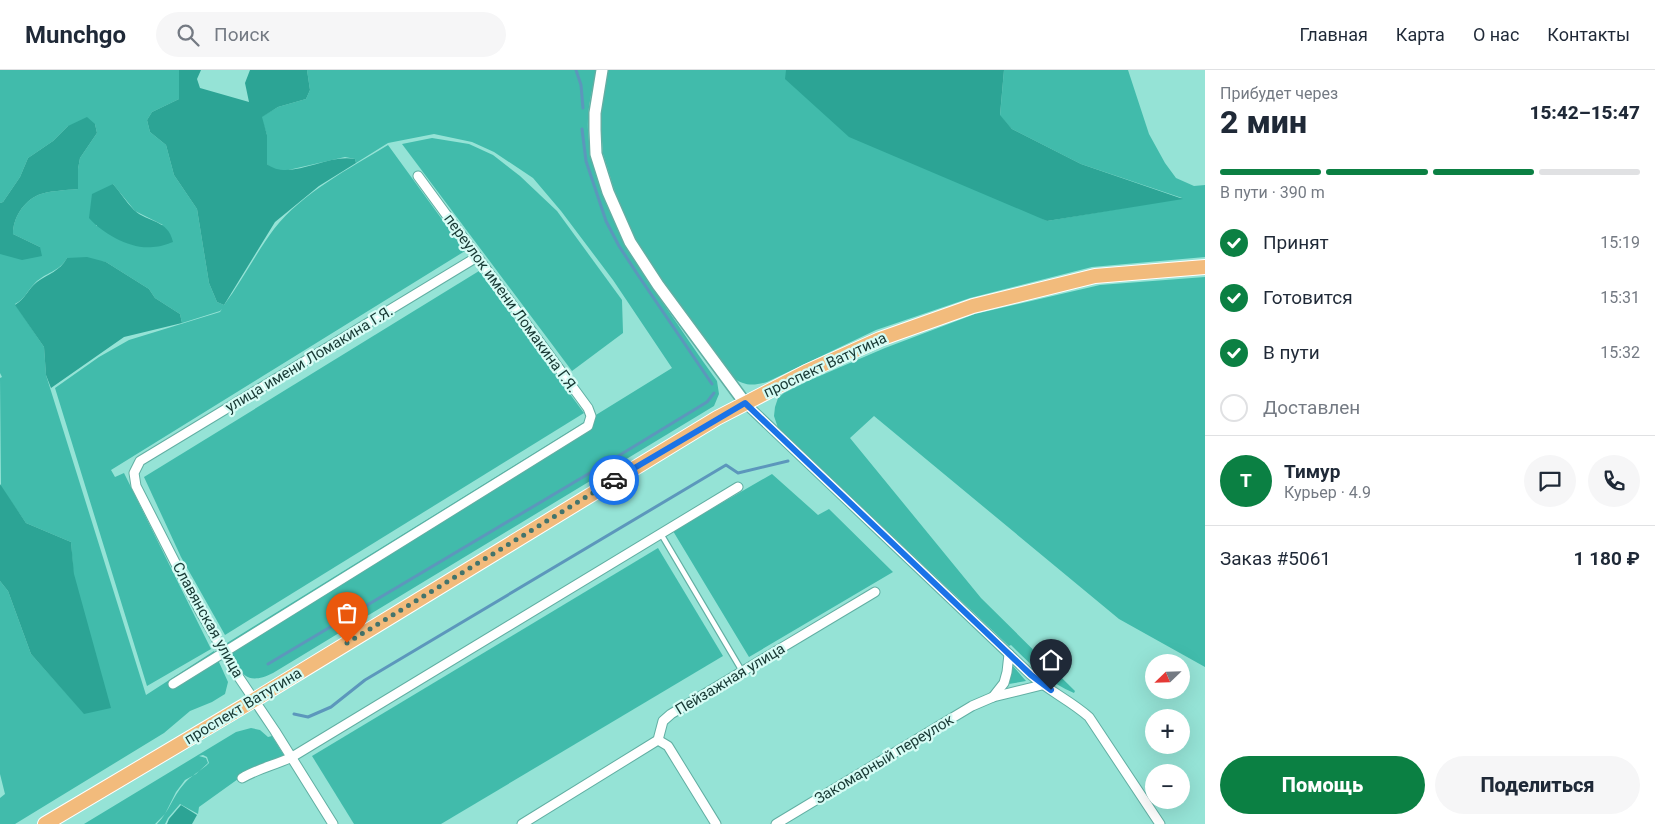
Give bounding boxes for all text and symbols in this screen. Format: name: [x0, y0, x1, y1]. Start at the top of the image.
search box: [156, 12, 506, 57]
text: Munchgo: [25, 21, 126, 49]
icon: search: [174, 21, 202, 49]
text: Поиск: [214, 23, 270, 46]
text: Главная: [1299, 24, 1368, 45]
text: Карта: [1396, 24, 1445, 45]
text: О нас: [1473, 24, 1519, 45]
text: Контакты: [1547, 24, 1630, 45]
text: Прибудет через: [1220, 84, 1338, 103]
text: 15:42–15:47: [1529, 101, 1640, 124]
text: 2 мин: [1220, 103, 1307, 141]
text: В пути · 390 m: [1220, 183, 1325, 202]
street label: переулок имени Ломакина Г.Я.: [440, 210, 582, 396]
icon: check: [1220, 229, 1248, 257]
text: Принят: [1263, 231, 1329, 254]
text: 15:19: [1600, 233, 1640, 252]
icon: check: [1220, 284, 1248, 312]
text: Готовится: [1263, 286, 1353, 309]
text: 15:31: [1600, 288, 1640, 307]
street label: улица имени Ломакина Г.Я.: [222, 302, 396, 416]
street label: проспект Ватутина: [761, 329, 889, 401]
icon: check: [1220, 339, 1248, 367]
text: В пути: [1263, 341, 1320, 364]
text: 15:32: [1600, 343, 1640, 362]
text: Доставлен: [1263, 396, 1360, 419]
courier: [589, 455, 639, 505]
button: chat: [1524, 455, 1576, 507]
button: phone: [1588, 455, 1640, 507]
text: Тимур: [1284, 460, 1340, 483]
icon: car: [600, 466, 628, 494]
text: Т: [1240, 469, 1252, 492]
text: Курьер · 4.9: [1284, 483, 1371, 502]
text: Заказ #5061: [1220, 547, 1331, 570]
text: 1 180 ₽: [1574, 547, 1640, 570]
street label: Славянская улица: [169, 559, 247, 681]
pin: [326, 592, 368, 643]
icon: bag: [333, 599, 361, 627]
street label: Пейзажная улица: [672, 639, 788, 719]
pin: [1030, 639, 1072, 690]
icon: home: [1037, 646, 1065, 674]
north arrow: [1145, 654, 1190, 699]
map controls: [1145, 654, 1190, 809]
street label: проспект Ватутина: [181, 664, 305, 748]
button: +: [1145, 709, 1190, 754]
street label: Закомарный переулок: [811, 710, 957, 808]
button: Помощь: [1220, 756, 1425, 814]
button: Поделиться: [1435, 756, 1640, 814]
button: −: [1145, 764, 1190, 809]

